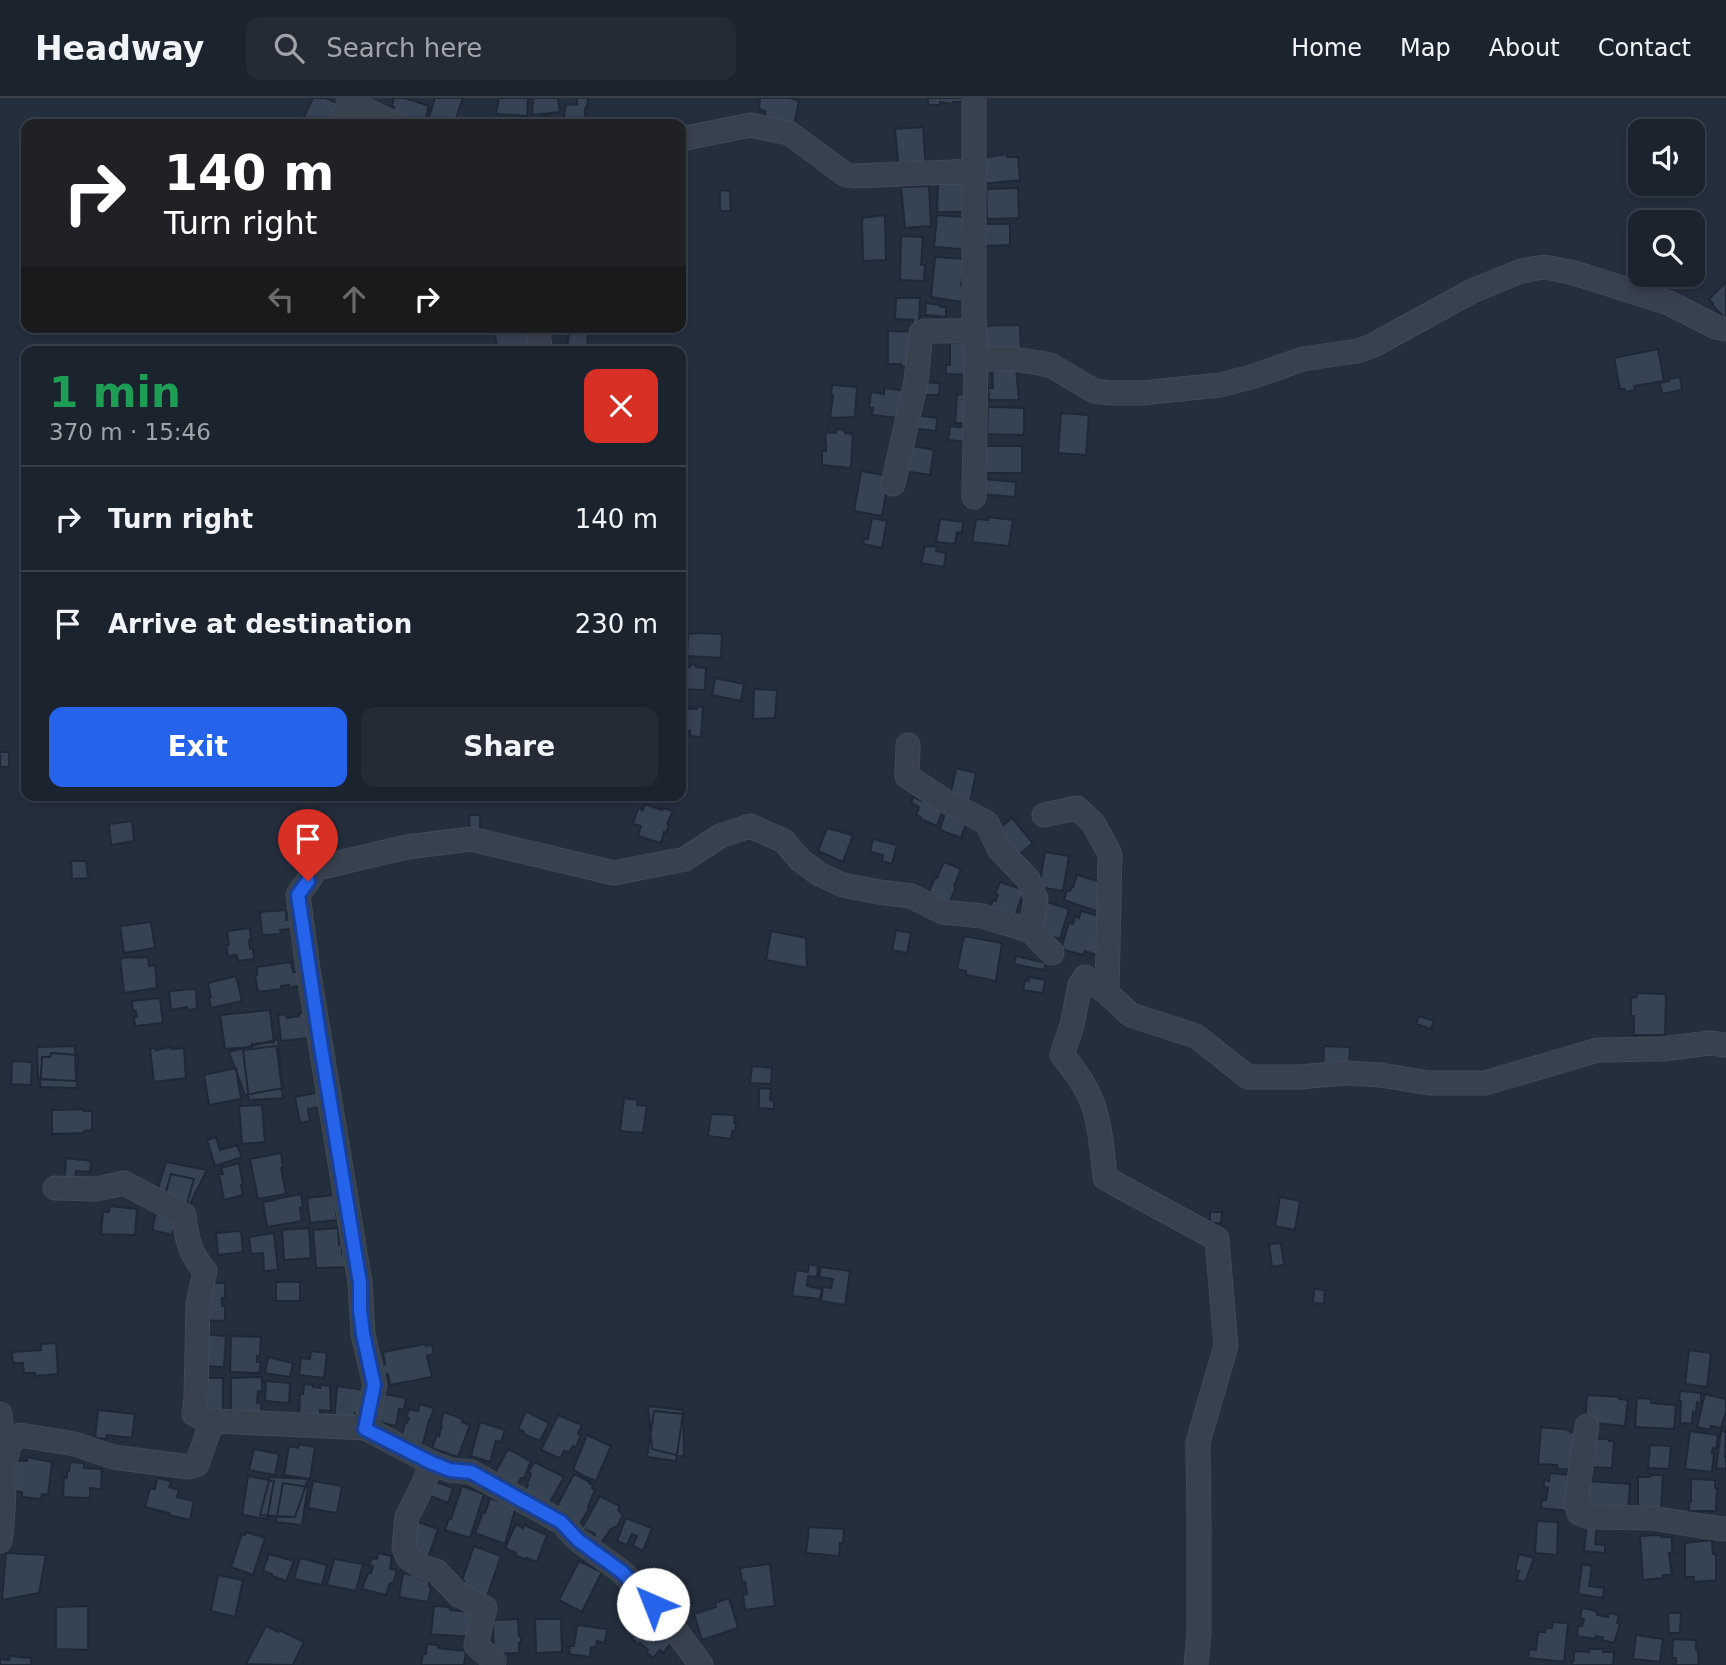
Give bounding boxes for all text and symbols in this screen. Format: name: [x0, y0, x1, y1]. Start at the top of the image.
search box: [246, 17, 736, 80]
text: Headway: [35, 29, 204, 68]
icon: search: [270, 29, 308, 67]
text: Search here: [326, 33, 482, 63]
text: Home: [1291, 34, 1362, 62]
text: Map: [1400, 34, 1451, 62]
text: About: [1489, 34, 1560, 62]
text: Contact: [1598, 34, 1691, 62]
map controls: [1628, 119, 1705, 287]
button: sound: [1628, 119, 1705, 196]
text: 140 m: [164, 145, 334, 202]
icon: right: [49, 147, 140, 238]
text: Turn right: [164, 204, 317, 242]
button: search: [1628, 210, 1705, 287]
icon: left: [262, 280, 300, 318]
icon: ahead: [335, 280, 373, 318]
icon: right: [408, 280, 446, 318]
text: 1 min: [49, 368, 181, 417]
button: close: [584, 369, 658, 443]
text: 370 m · 15:46: [49, 419, 211, 445]
icon: right: [49, 500, 87, 538]
text: Turn right: [108, 504, 253, 534]
text: 140 m: [575, 504, 658, 534]
icon: arrive: [49, 605, 87, 643]
text: Arrive at destination: [108, 609, 412, 639]
text: 230 m: [575, 609, 658, 639]
button: Exit: [49, 707, 347, 787]
button: Share: [361, 707, 658, 787]
pin: [278, 809, 338, 881]
icon: arrive: [289, 820, 327, 858]
position arrow: [616, 1567, 690, 1641]

